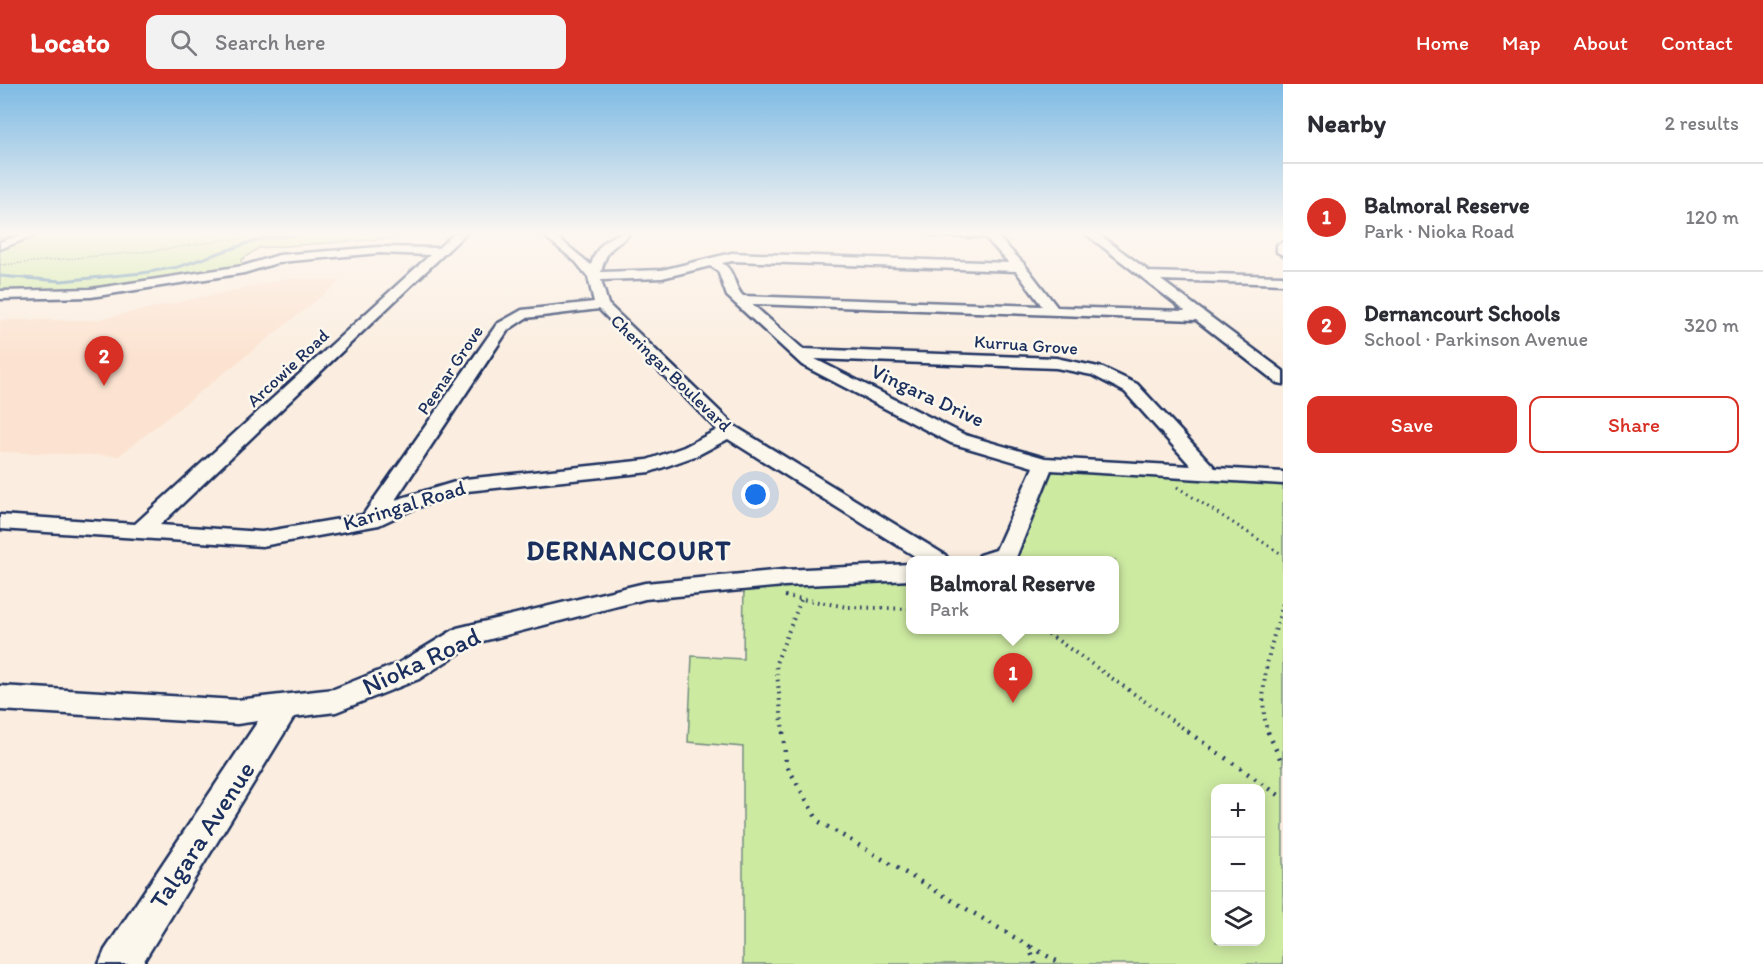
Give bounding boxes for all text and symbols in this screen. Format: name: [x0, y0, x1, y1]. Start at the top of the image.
search box: [146, 15, 566, 69]
text: Locato: [30, 25, 110, 59]
icon: search: [167, 26, 200, 59]
text: Search here: [215, 29, 325, 56]
text: Home: [1416, 30, 1469, 55]
text: Map: [1502, 30, 1541, 55]
text: About: [1574, 30, 1628, 55]
text: Contact: [1661, 30, 1733, 55]
text: Nearby: [1307, 107, 1386, 139]
text: 2 results: [1665, 111, 1739, 135]
text: Balmoral Reserve: [1364, 192, 1530, 219]
text: 1: [1322, 205, 1331, 229]
text: 120 m: [1686, 205, 1739, 229]
text: Park · Nioka Road: [1364, 219, 1514, 243]
text: Dernancourt Schools: [1364, 300, 1560, 327]
street label: Cheringar Boulevard: [606, 310, 736, 436]
text: 2: [1321, 313, 1332, 337]
text: 320 m: [1684, 313, 1739, 337]
street label: Peenar Grove: [412, 321, 488, 419]
street label: Arcowie Road: [242, 324, 334, 412]
text: School · Parkinson Avenue: [1364, 327, 1588, 351]
street label: Kurrua Grove: [973, 330, 1079, 360]
pin: 2: [84, 336, 124, 386]
street label: Vingara Drive: [867, 358, 989, 432]
button: Save: [1307, 396, 1517, 453]
button: Share: [1529, 396, 1739, 453]
street label: Karingal Road: [340, 475, 468, 535]
your location: [741, 480, 770, 509]
district label: DERNANCOURT: [526, 534, 732, 567]
popup: [906, 556, 1119, 634]
text: Balmoral Reserve: [930, 570, 1095, 597]
text: Park: [930, 597, 969, 621]
street label: Nioka Road: [357, 620, 485, 702]
pin: 1: [994, 654, 1032, 703]
street label: Talgara Avenue: [142, 755, 262, 915]
map controls: [1211, 784, 1265, 946]
button: +: [1211, 784, 1265, 838]
button: −: [1211, 838, 1265, 892]
button: layers: [1211, 892, 1265, 946]

